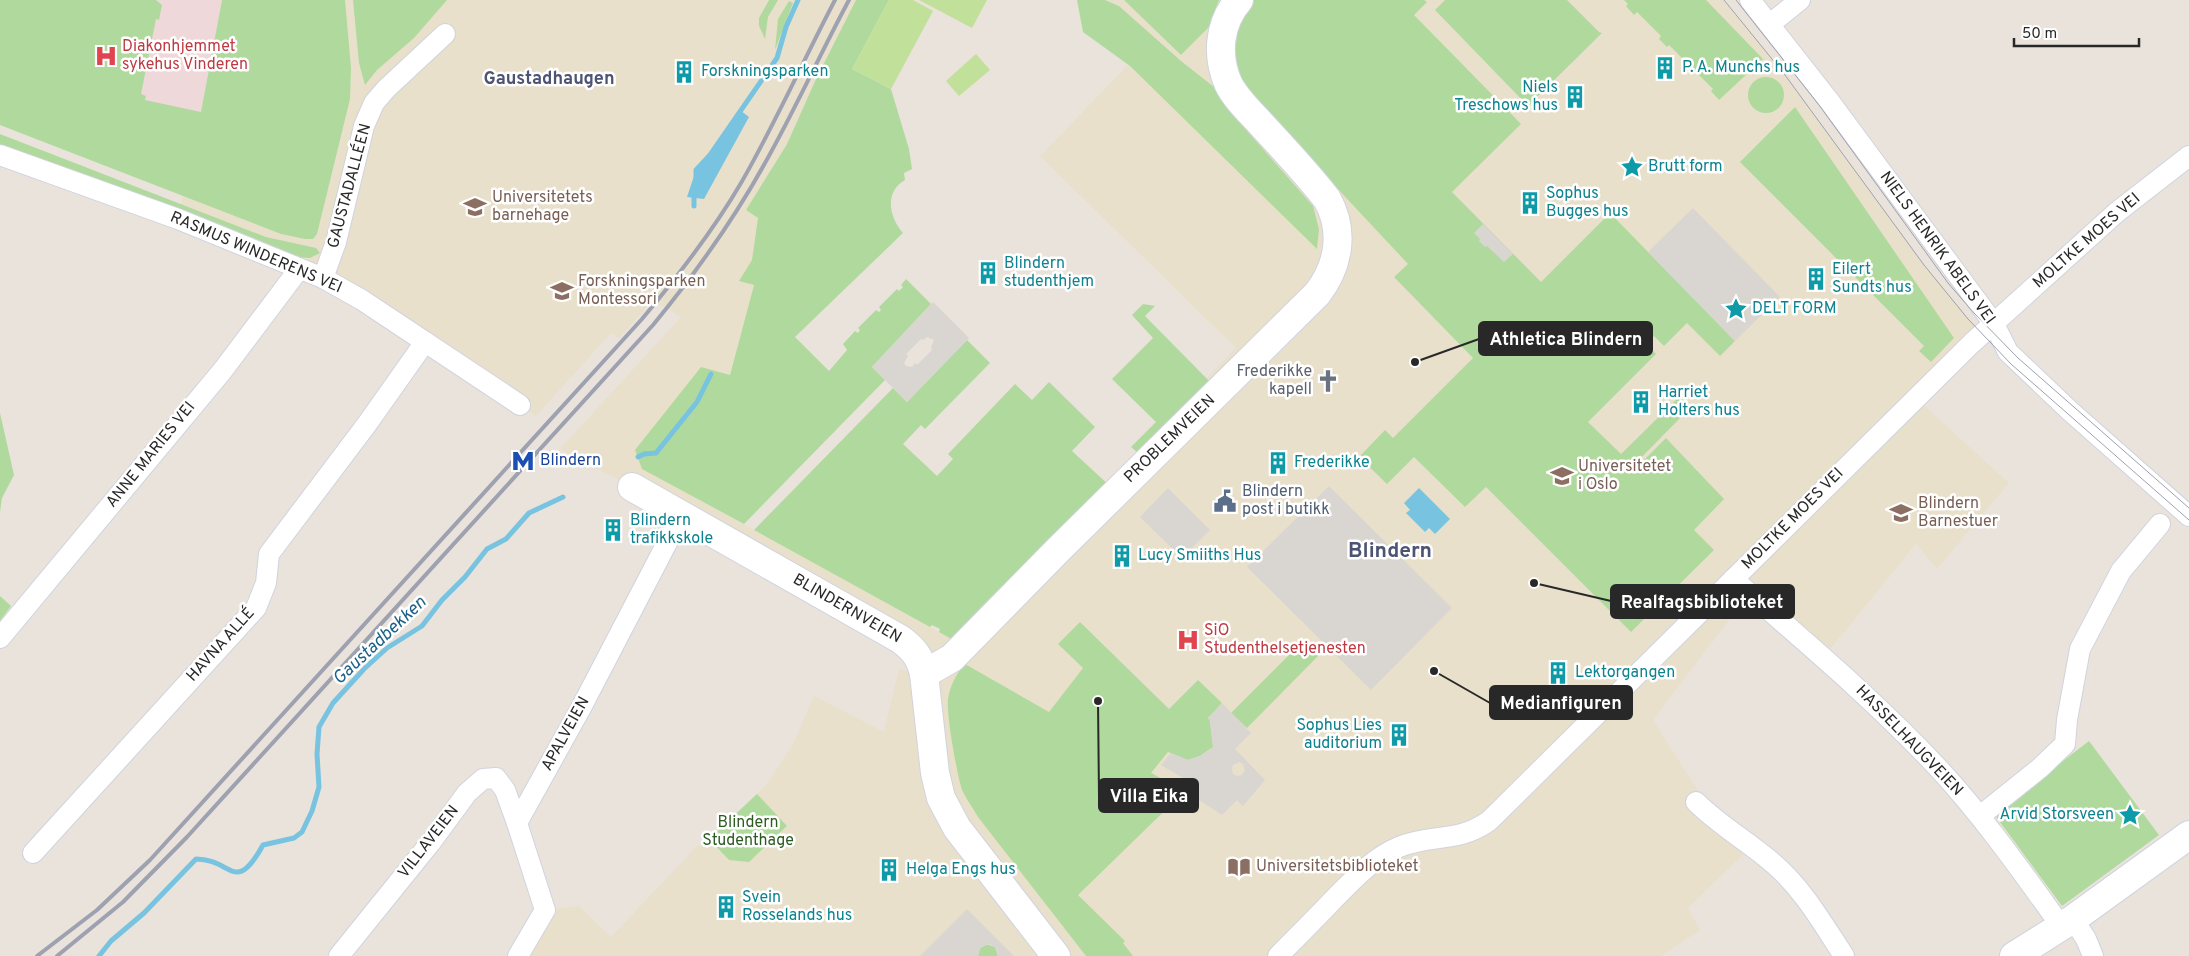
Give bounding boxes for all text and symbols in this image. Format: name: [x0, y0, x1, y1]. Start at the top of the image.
scale bar: [2014, 15, 2139, 47]
text: 50 m: [2022, 25, 2057, 44]
place label: Diakonhjemmet sykehus Vinderen: [122, 37, 248, 75]
hospital icon: Diakonhjemmet sykehus Vinderen: [93, 43, 119, 69]
building icon: P. A. Munchs hus: [1652, 55, 1678, 81]
place label: P. A. Munchs hus: [1682, 58, 1800, 78]
building icon: Forskningsparken: [671, 59, 697, 85]
place label: Forskningsparken: [701, 62, 828, 82]
district label: Gaustadhaugen: [483, 68, 615, 91]
place label: Niels Treschows hus: [1454, 78, 1558, 116]
building icon: Niels Treschows hus: [1562, 84, 1588, 110]
street label: GAUSTADALLÉEN: [322, 121, 376, 250]
place icon: Brutt form: [1619, 154, 1645, 180]
place label: Brutt form: [1648, 157, 1723, 177]
street label: NIELS HENRIK ABELS VEI: [1875, 168, 1999, 328]
place label: Sophus Bugges hus: [1546, 184, 1629, 222]
place label: Universitetets barnehage: [492, 188, 593, 226]
street label: MOLTKE MOES VEI: [2029, 189, 2145, 293]
building icon: Sophus Bugges hus: [1517, 190, 1543, 216]
school or university icon: Universitetets barnehage: [462, 194, 488, 220]
street label: RASMUS WINDERENS VEI: [167, 208, 345, 298]
place label: Blindern studenthjem: [1004, 254, 1094, 292]
building icon: Blindern studenthjem: [975, 260, 1001, 286]
place label: Eilert Sundts hus: [1832, 260, 1912, 298]
building icon: Eilert Sundts hus: [1803, 266, 1829, 292]
place label: Forskningsparken Montessori: [578, 272, 705, 310]
school or university icon: Forskningsparken Montessori: [549, 278, 575, 304]
place icon: DELT FORM: [1723, 296, 1749, 322]
place label: DELT FORM: [1752, 299, 1837, 319]
callout: Athletica Blindern: [1479, 322, 1652, 355]
text: Athletica Blindern: [1489, 329, 1643, 352]
place label: Frederikke kapell: [1236, 362, 1312, 400]
church icon: Frederikke kapell: [1315, 368, 1341, 394]
place label: Harriet Holters hus: [1658, 383, 1740, 421]
building icon: Harriet Holters hus: [1628, 389, 1654, 415]
street label: PROBLEMVEIEN: [1120, 391, 1220, 487]
street label: ANNE MARIES VEI: [102, 398, 200, 512]
metro station icon: Blindern: [510, 448, 536, 474]
building icon: Frederikke: [1265, 450, 1291, 476]
place label: Blindern: [540, 451, 601, 471]
place label: Frederikke: [1294, 453, 1370, 473]
place label: Universitetet i Oslo: [1578, 457, 1671, 495]
school or university icon: Universitetet i Oslo: [1549, 463, 1575, 489]
street label: MOLTKE MOES VEI: [1738, 464, 1848, 574]
place label: Blindern post i butikk: [1242, 482, 1330, 520]
public building icon: Blindern post i butikk: [1212, 488, 1238, 514]
place label: Blindern Barnestuer: [1918, 494, 1998, 532]
school or university icon: Blindern Barnestuer: [1888, 500, 1914, 526]
place label: Blindern trafikkskole: [630, 511, 713, 549]
building icon: Blindern trafikkskole: [600, 517, 626, 543]
district label: Blindern: [1348, 538, 1432, 565]
building icon: Lucy Smiiths Hus: [1109, 543, 1135, 569]
place label: Lucy Smiiths Hus: [1138, 546, 1261, 566]
street label: BLINDERNVEIEN: [789, 570, 905, 648]
callout: Realfagsbiblioteket: [1611, 585, 1794, 618]
water label: Gaustadbekken: [328, 592, 432, 690]
text: Realfagsbiblioteket: [1621, 592, 1783, 615]
street label: HAVNA ALLÉ: [181, 602, 259, 686]
place label: SiO Studenthelsetjenesten: [1204, 621, 1366, 659]
hospital icon: SiO Studenthelsetjenesten: [1175, 627, 1201, 653]
building icon: Lektorgangen: [1545, 660, 1571, 686]
place label: Lektorgangen: [1575, 663, 1675, 683]
street label: HASSELHAUGVEIEN: [1851, 681, 1967, 801]
callout: Medianfiguren: [1490, 686, 1632, 719]
street label: APALVEIEN: [537, 693, 595, 775]
text: Medianfiguren: [1500, 693, 1622, 716]
place label: Sophus Lies auditorium: [1297, 716, 1382, 754]
building icon: Sophus Lies auditorium: [1386, 722, 1412, 748]
callout: Villa Eika: [1099, 779, 1198, 812]
text: Villa Eika: [1110, 786, 1188, 809]
street label: VILLAVEIEN: [394, 801, 464, 883]
place icon: Arvid Storsveen: [2117, 802, 2143, 828]
place label: Arvid Storsveen: [2000, 805, 2114, 825]
park label: Blindern Studenthage: [702, 813, 794, 851]
library icon: Universitetsbiblioteket: [1226, 854, 1252, 880]
building icon: Helga Engs hus: [876, 857, 902, 883]
place label: Universitetsbiblioteket: [1256, 857, 1418, 877]
place label: Helga Engs hus: [906, 860, 1016, 880]
place label: Svein Rosselands hus: [742, 888, 852, 926]
building icon: Svein Rosselands hus: [713, 894, 739, 920]

